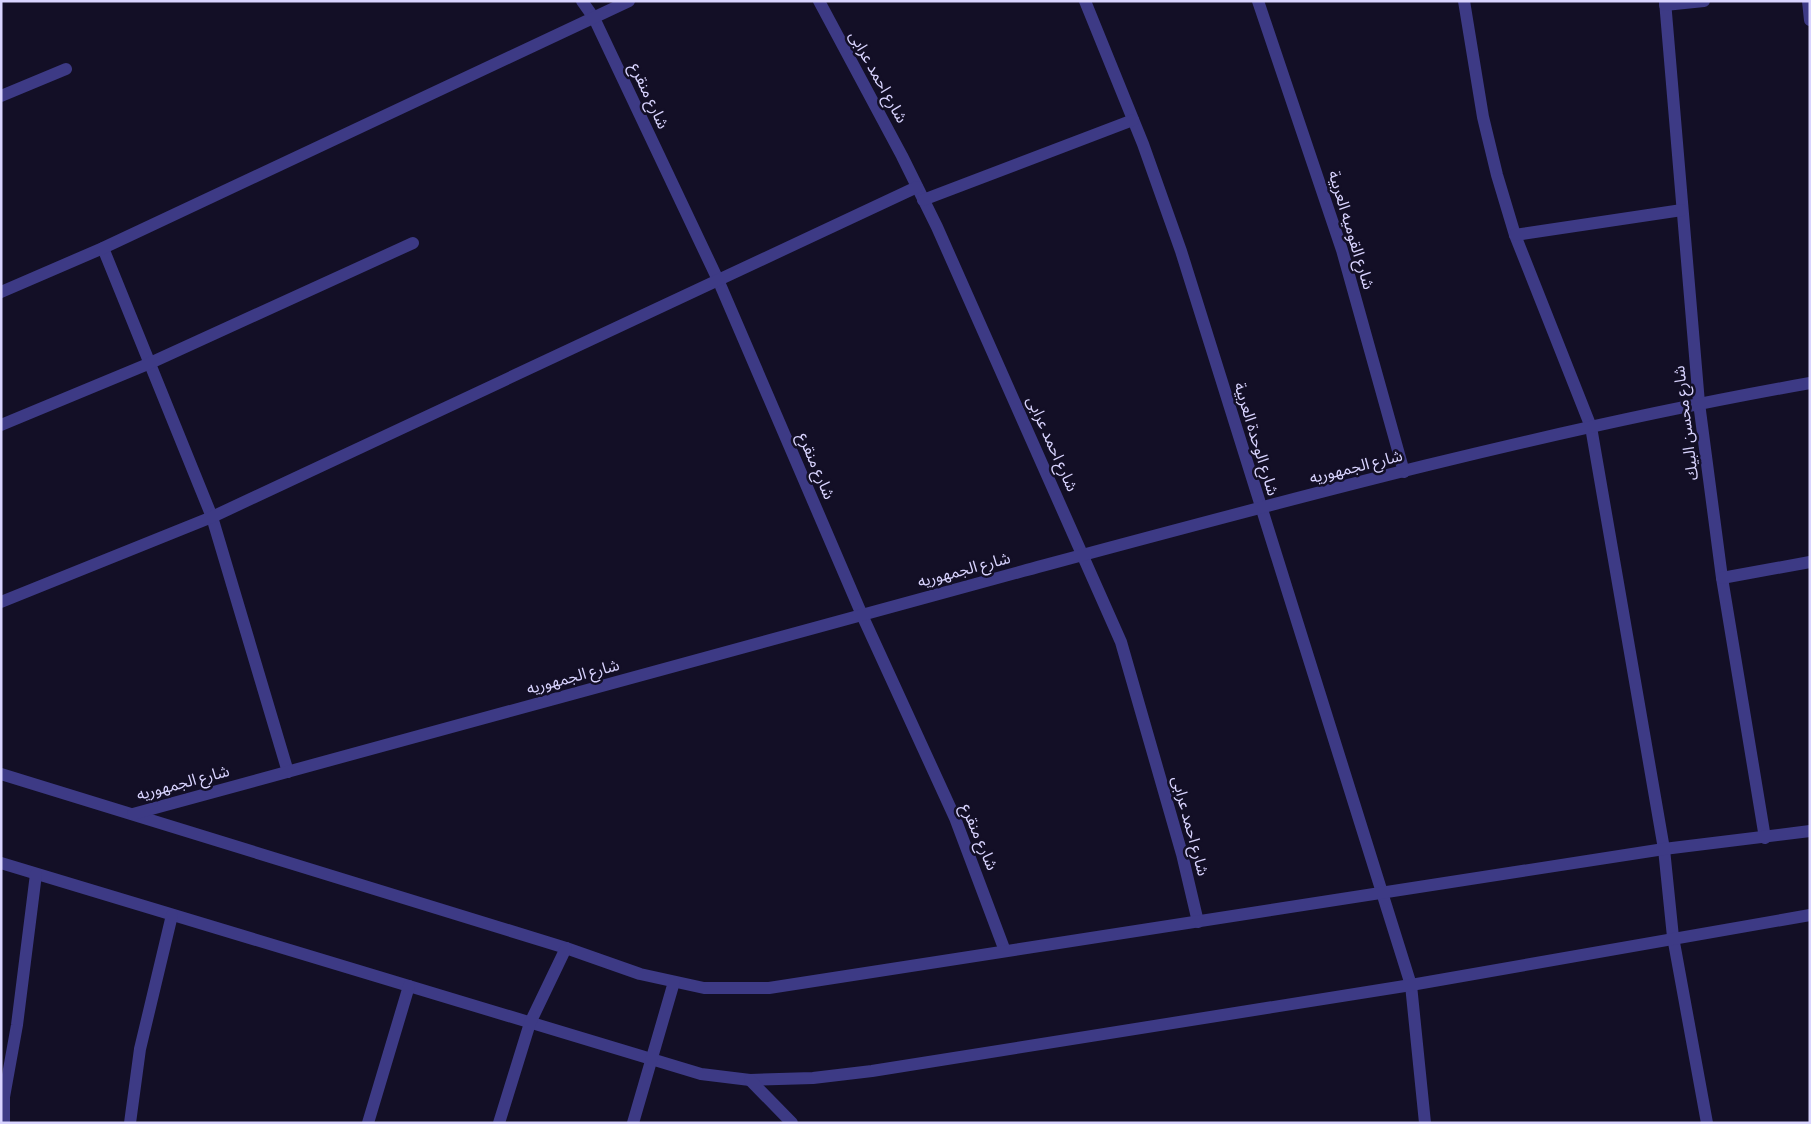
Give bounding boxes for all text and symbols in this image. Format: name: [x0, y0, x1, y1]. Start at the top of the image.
street label: شارع احمد عرابى: [843, 27, 912, 128]
street label: شارع منقرع: [623, 59, 674, 133]
street label: شارع القوميه العربية: [1321, 168, 1380, 293]
street label: شارع محسن البيك: [1668, 364, 1705, 482]
street label: شارع الوحدة العربية: [1227, 379, 1284, 499]
street label: شارع احمد عرابى: [1020, 393, 1083, 496]
street label: شارع منقرع: [791, 429, 840, 503]
street label: شارع الجمهوريه: [1307, 445, 1405, 490]
street label: شارع الجمهوريه: [915, 547, 1013, 594]
street label: شارع الجمهوريه: [524, 654, 622, 701]
street label: شارع الجمهوريه: [134, 760, 232, 807]
street label: شارع احمد عرابى: [1165, 774, 1214, 879]
street label: شارع منقرع: [954, 800, 1003, 874]

